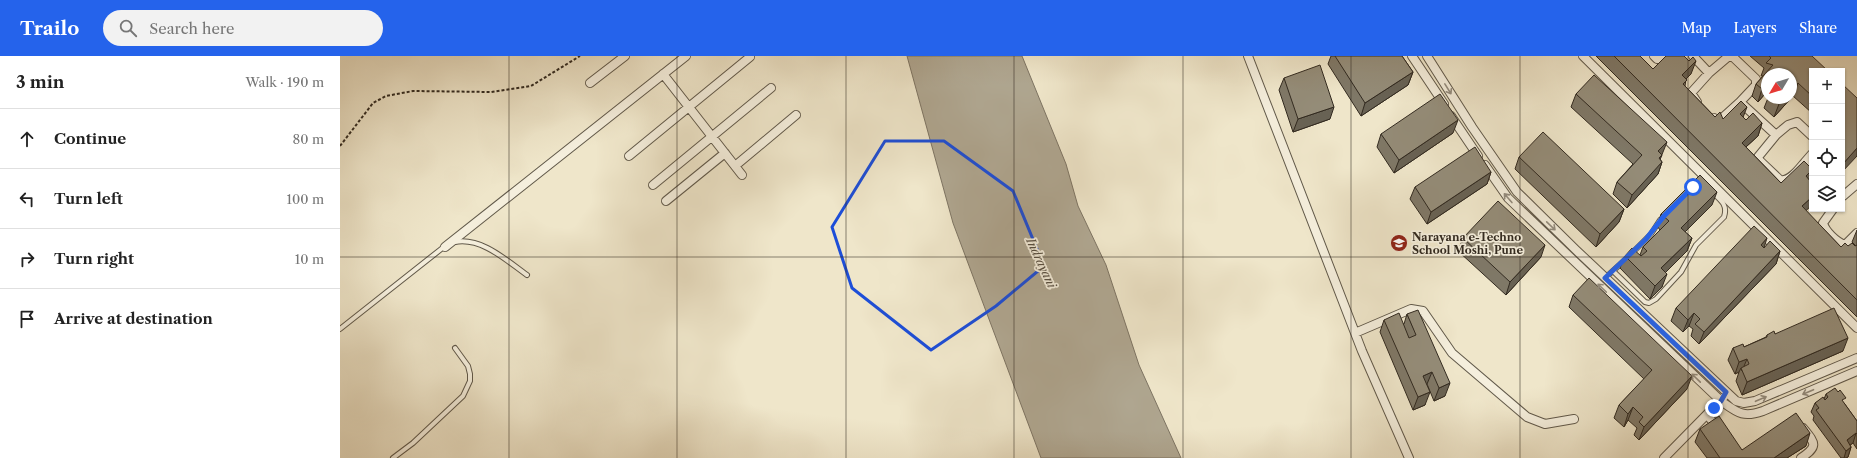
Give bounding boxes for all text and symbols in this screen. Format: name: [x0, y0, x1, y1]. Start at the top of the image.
search box: [103, 10, 383, 46]
text: Trailo: [20, 17, 79, 40]
icon: search: [117, 17, 139, 39]
text: Search here: [149, 19, 234, 38]
text: Map: [1681, 19, 1711, 37]
text: Layers: [1733, 19, 1777, 37]
text: Share: [1799, 19, 1837, 37]
north arrow: [1761, 68, 1797, 104]
map controls: [1809, 68, 1845, 212]
button: +: [1809, 68, 1845, 104]
text: 3 min: [16, 72, 65, 92]
text: Walk · 190 m: [245, 74, 324, 90]
one-way arrow: [1444, 83, 1452, 94]
button: −: [1809, 104, 1845, 140]
icon: ahead: [16, 128, 38, 150]
text: Continue: [54, 129, 126, 148]
text: 80 m: [292, 131, 324, 147]
button: locate: [1809, 140, 1845, 176]
button: layers: [1809, 176, 1845, 212]
route start: [1684, 178, 1702, 196]
icon: left: [16, 188, 38, 210]
text: Turn left: [54, 189, 123, 208]
text: 100 m: [286, 191, 324, 207]
one-way arrow: [1504, 193, 1513, 203]
one-way arrow: [1546, 221, 1556, 230]
place label: Narayana e-Techno School Moshi, Pune: [1412, 230, 1523, 257]
school or university icon: Narayana e-Techno School Moshi, Pune: [1389, 233, 1409, 253]
water label: Indrayani: [1023, 234, 1060, 292]
icon: right: [16, 248, 38, 270]
text: Turn right: [54, 249, 134, 268]
text: 10 m: [295, 251, 324, 267]
one-way arrow: [1597, 283, 1607, 293]
icon: arrive: [16, 308, 38, 330]
text: Arrive at destination: [54, 309, 213, 328]
one-way arrow: [1691, 373, 1701, 383]
one-way arrow: [1803, 389, 1815, 396]
one-way arrow: [1755, 394, 1767, 402]
route end: [1705, 399, 1723, 417]

